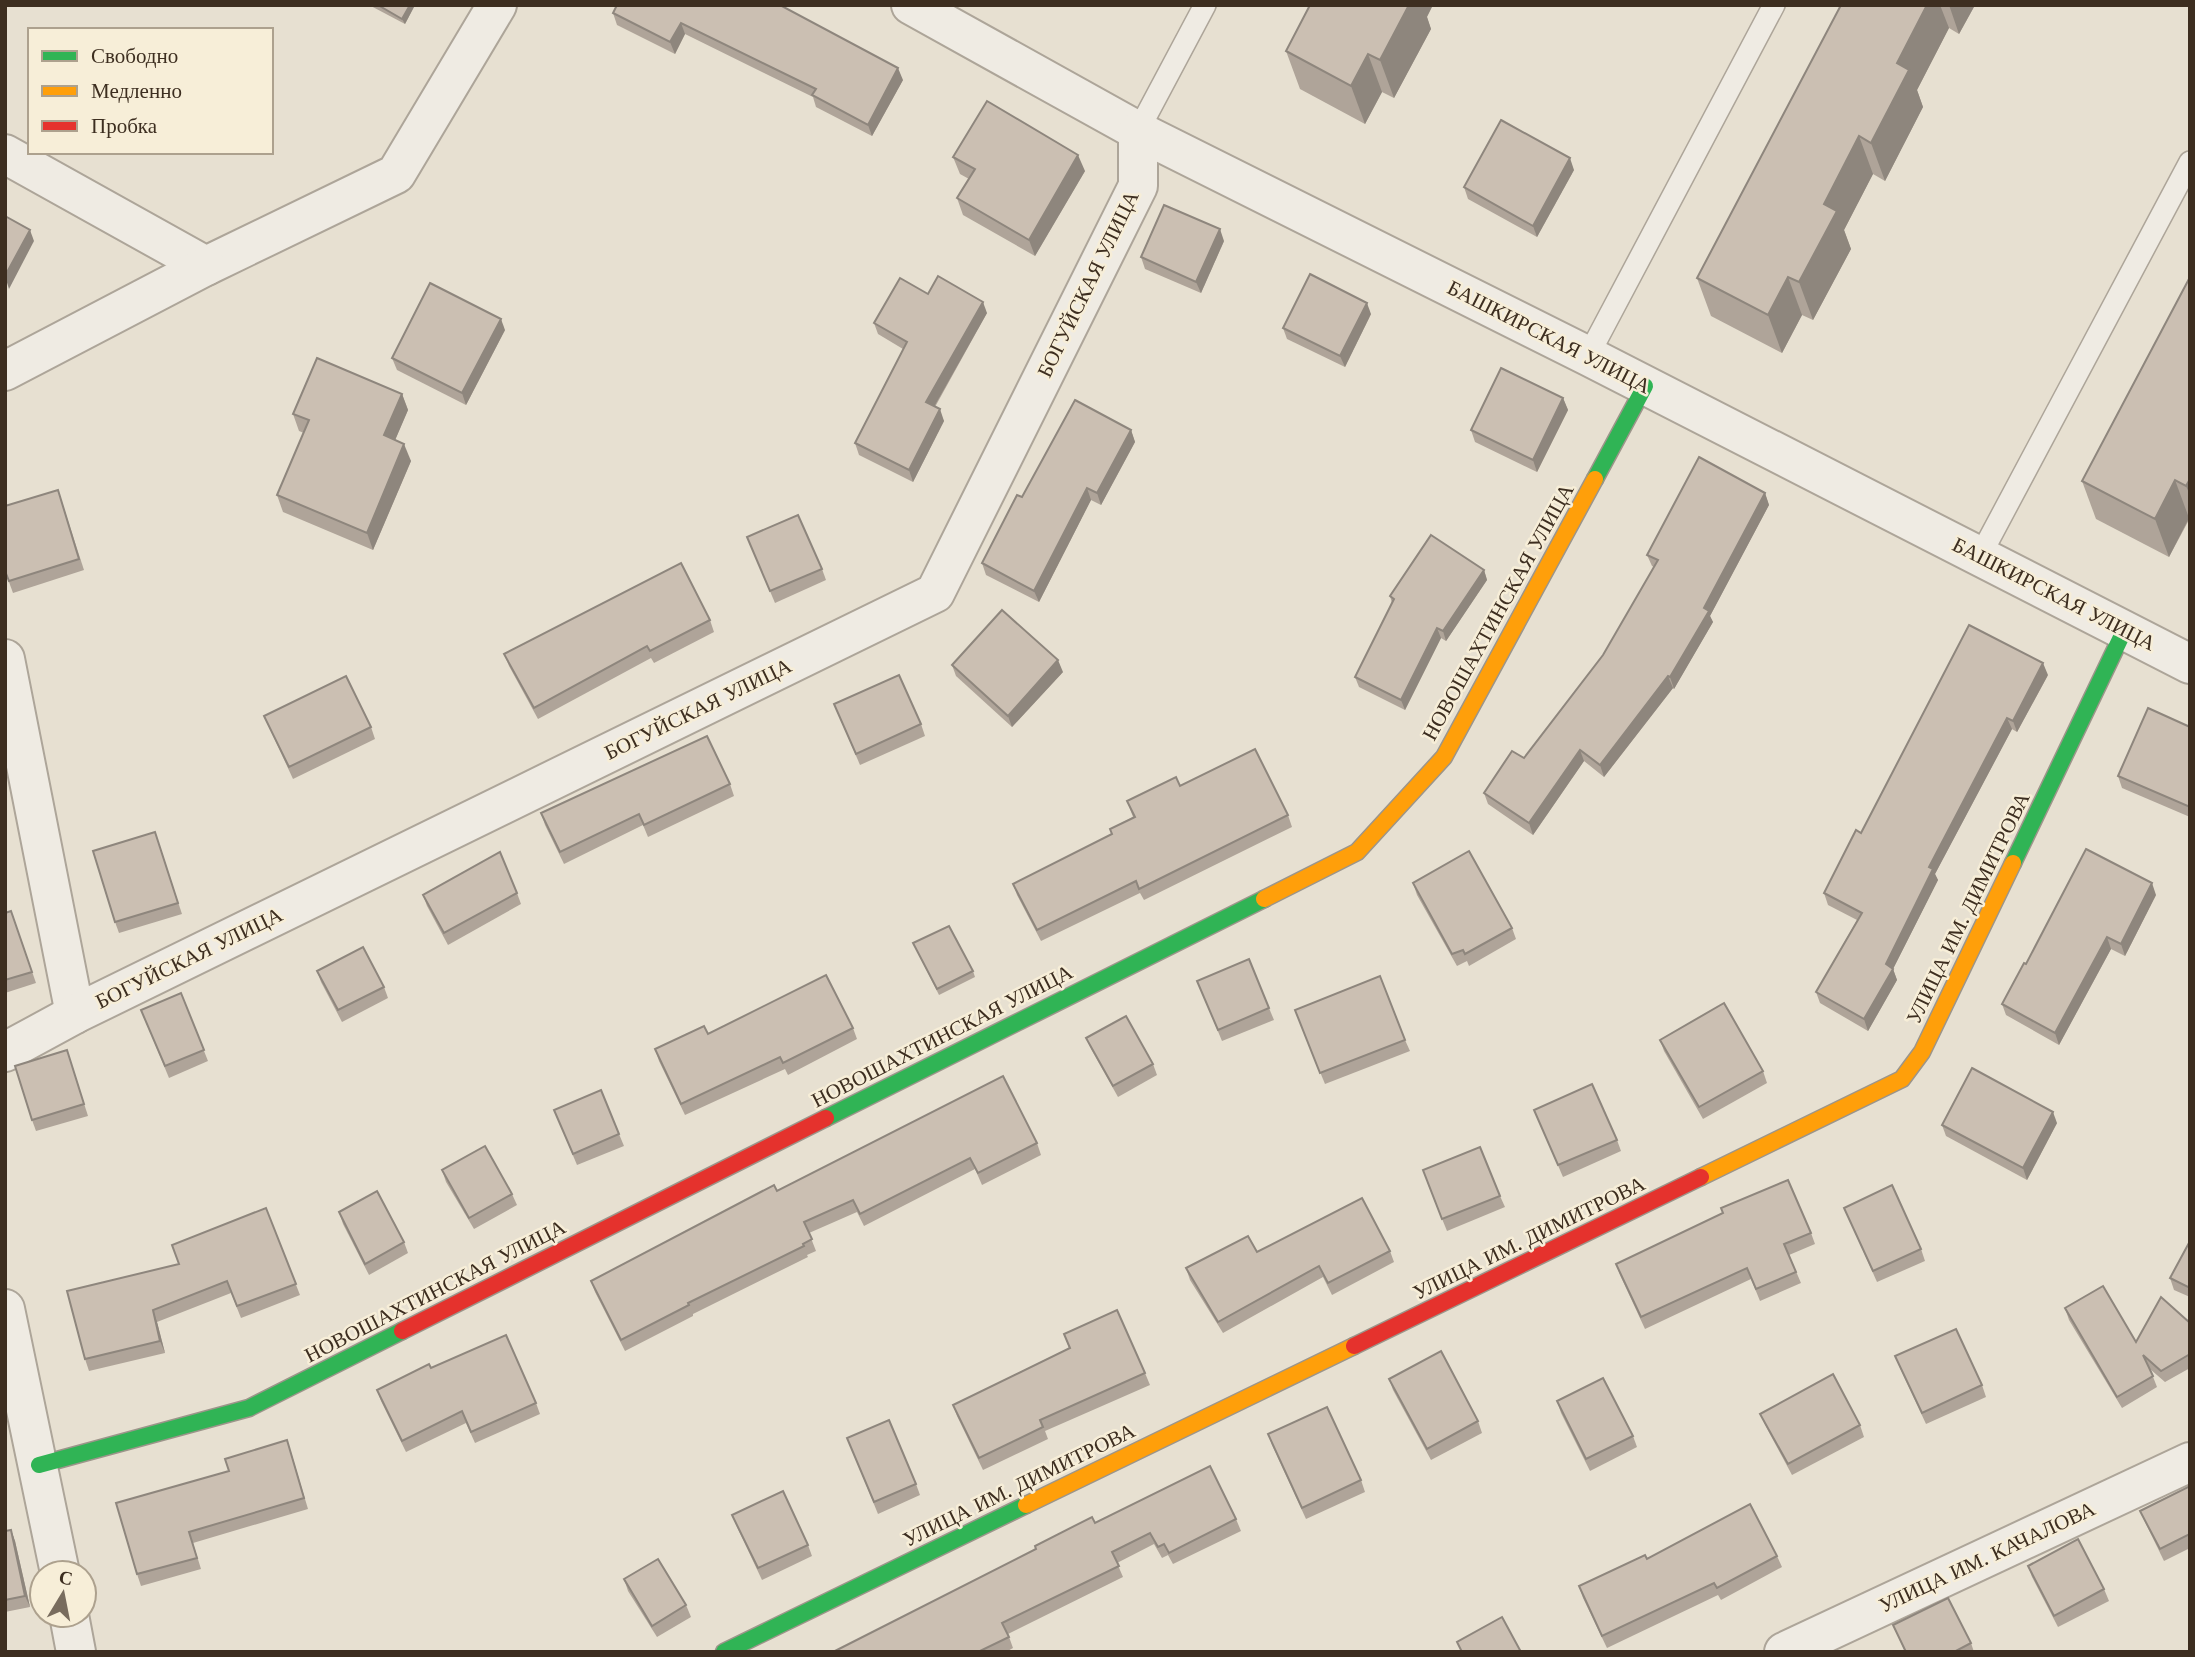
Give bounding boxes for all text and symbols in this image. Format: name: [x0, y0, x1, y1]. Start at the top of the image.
legend: [28, 28, 273, 154]
text: Свободно: [91, 43, 178, 69]
text: Медленно: [91, 78, 182, 104]
text: Пробка: [91, 113, 158, 139]
street label: БОГУЙСКАЯ УЛИЦА: [1031, 186, 1145, 382]
street label: БАШКИРСКАЯ УЛИЦА: [1443, 274, 1656, 400]
street label: НОВОШАХТИНСКАЯ УЛИЦА: [1416, 478, 1580, 745]
street label: БАШКИРСКАЯ УЛИЦА: [1948, 531, 2161, 657]
street label: БОГУЙСКАЯ УЛИЦА: [600, 652, 796, 766]
street label: УЛИЦА ИМ. ДИМИТРОВА: [1900, 787, 2036, 1028]
street label: БОГУЙСКАЯ УЛИЦА: [91, 901, 287, 1015]
street label: НОВОШАХТИНСКАЯ УЛИЦА: [807, 958, 1078, 1113]
street label: УЛИЦА ИМ. ДИМИТРОВА: [1409, 1170, 1650, 1306]
street label: НОВОШАХТИНСКАЯ УЛИЦА: [300, 1213, 571, 1368]
street label: УЛИЦА ИМ. ДИМИТРОВА: [899, 1417, 1140, 1553]
street label: УЛИЦА ИМ. КАЧАЛОВА: [1875, 1495, 2100, 1619]
north arrow: [28, 1559, 98, 1629]
text: С: [57, 1565, 75, 1590]

